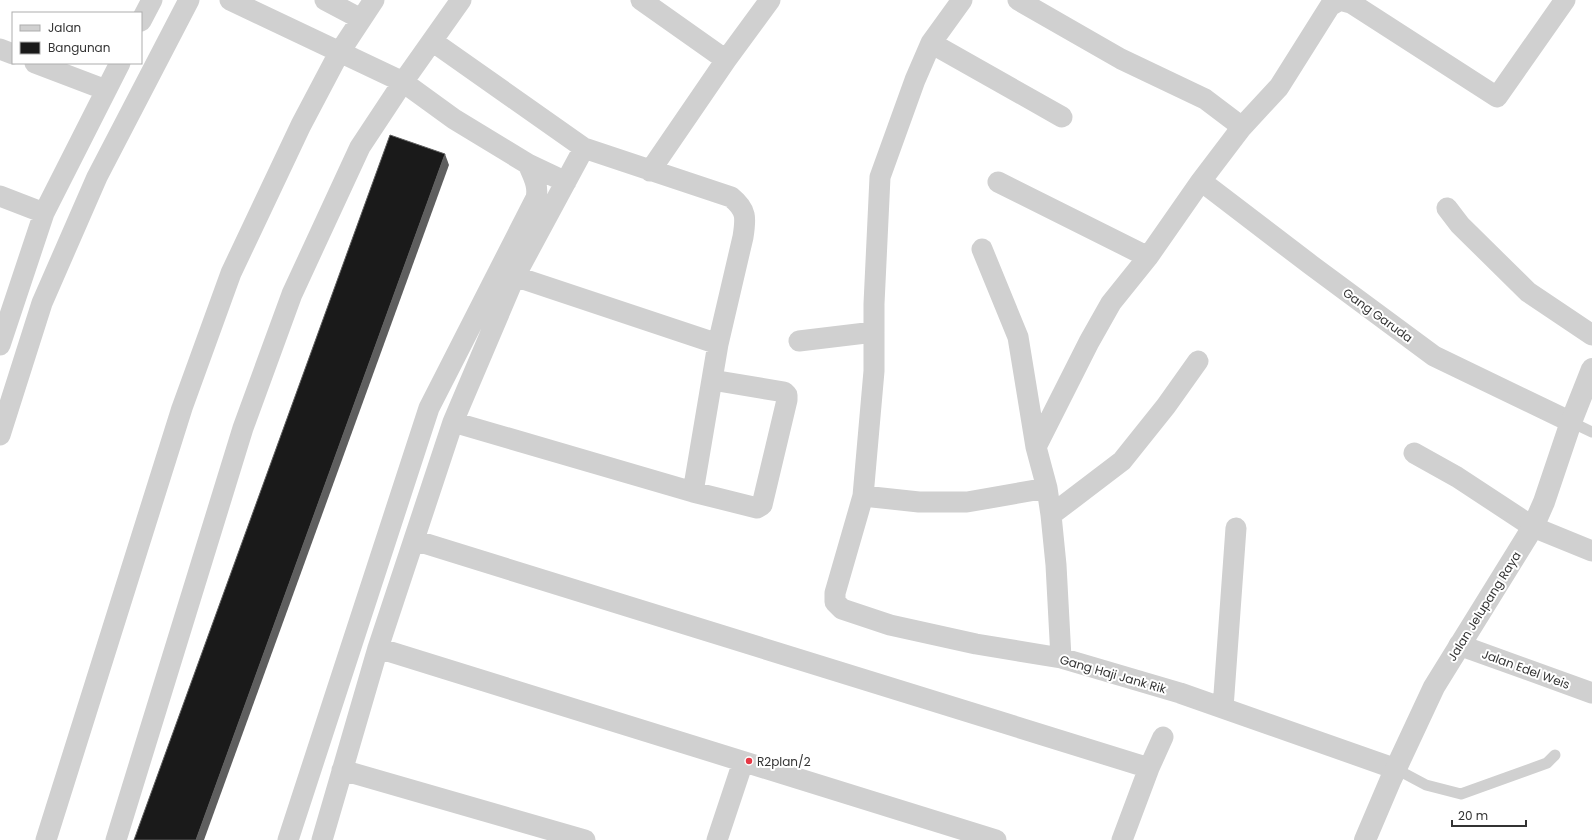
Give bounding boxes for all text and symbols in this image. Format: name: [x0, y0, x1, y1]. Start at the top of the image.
legend: [12, 12, 142, 64]
text: Jalan: [48, 19, 81, 36]
text: Bangunan: [48, 39, 110, 56]
street label: Gang Garuda: [1340, 284, 1416, 346]
street label: Jalan Jelupang Raya: [1443, 548, 1525, 664]
street label: Jalan Edel Weis: [1480, 645, 1572, 693]
street label: Gang Haji Jank Rik: [1058, 651, 1169, 698]
place label: R2plan/2: [757, 753, 811, 770]
marker: R2plan/2: [744, 756, 754, 766]
scale bar: [1452, 802, 1526, 828]
text: 20 m: [1458, 807, 1488, 824]

